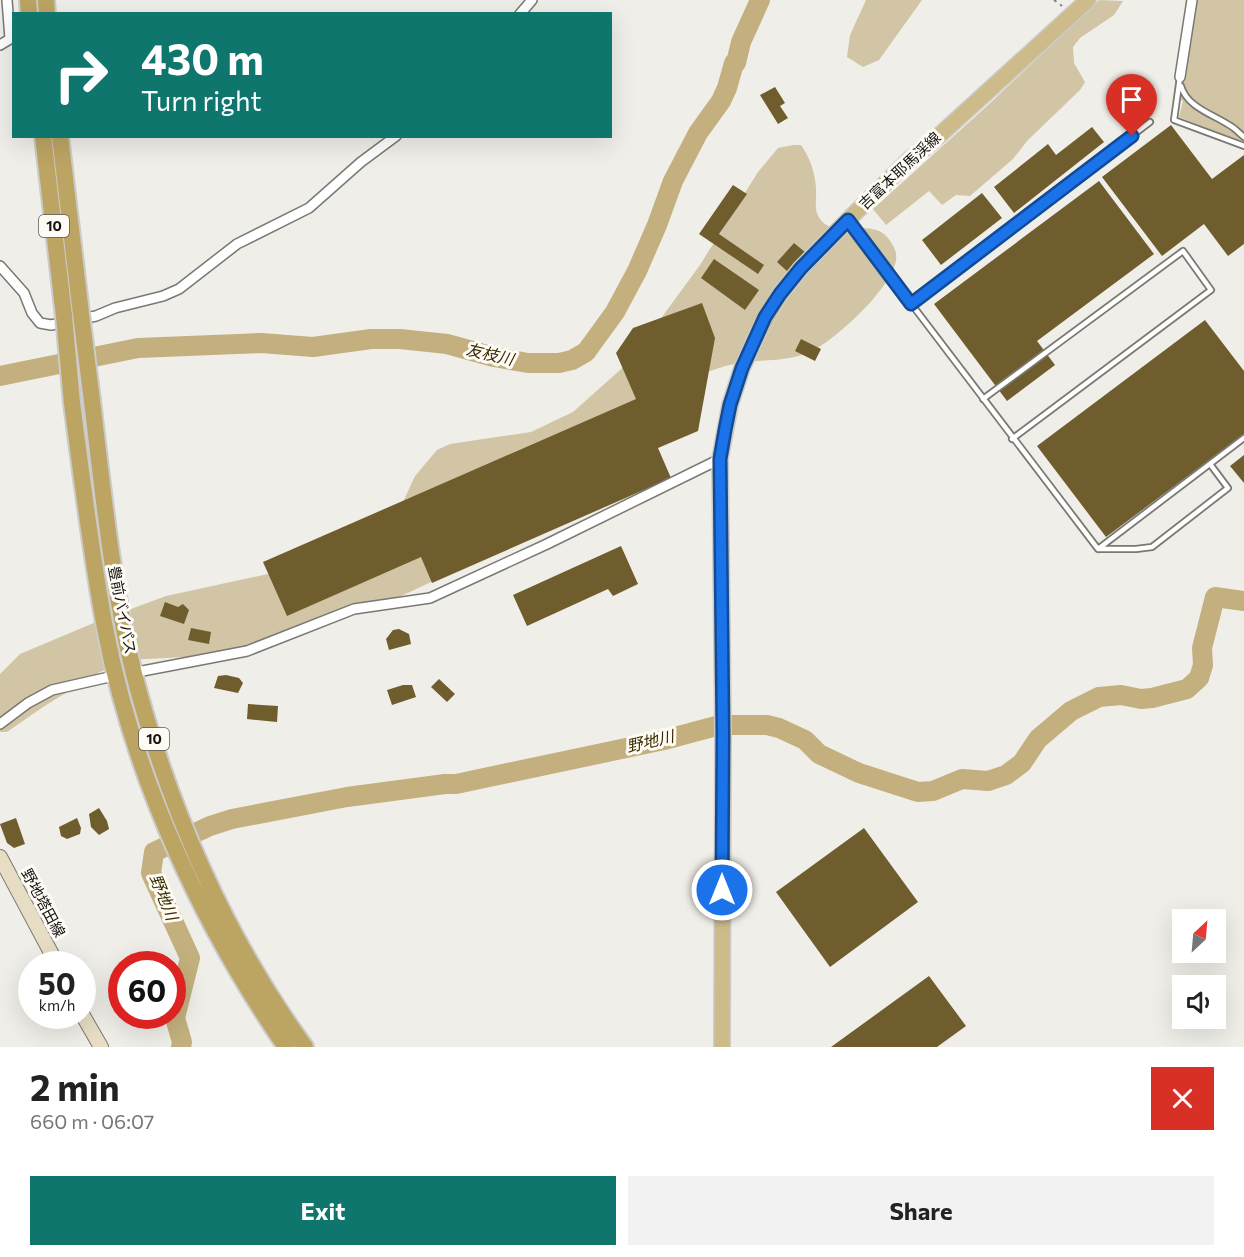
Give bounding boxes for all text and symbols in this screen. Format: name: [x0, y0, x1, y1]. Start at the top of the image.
text: 430 m: [141, 32, 264, 84]
icon: right: [42, 36, 120, 114]
pin: [1106, 74, 1157, 136]
icon: arrive: [1115, 83, 1148, 116]
text: Turn right: [141, 84, 261, 117]
street label: 吉富本耶馬渓線: [855, 128, 944, 213]
road number: 10: [39, 215, 69, 237]
water label: 友枝川: [465, 339, 518, 369]
street label: 豊前バイパス: [106, 564, 140, 656]
water label: 野地川: [624, 725, 677, 755]
road number: 10: [139, 728, 169, 750]
position arrow: [690, 858, 754, 922]
street label: 野地塔田線: [18, 865, 69, 940]
water label: 野地川: [147, 871, 183, 924]
north arrow: [1172, 909, 1226, 963]
map controls: [1172, 909, 1226, 1029]
speed limit sign: 60: [108, 951, 186, 1029]
text: 50: [38, 964, 76, 1001]
button: sound: [1172, 975, 1226, 1029]
text: km/h: [39, 996, 75, 1014]
text: 2 min: [30, 1064, 120, 1108]
button: close: [1151, 1067, 1214, 1130]
text: 660 m · 06:07: [30, 1109, 154, 1133]
button: Exit: [30, 1176, 616, 1245]
button: Share: [628, 1176, 1214, 1245]

